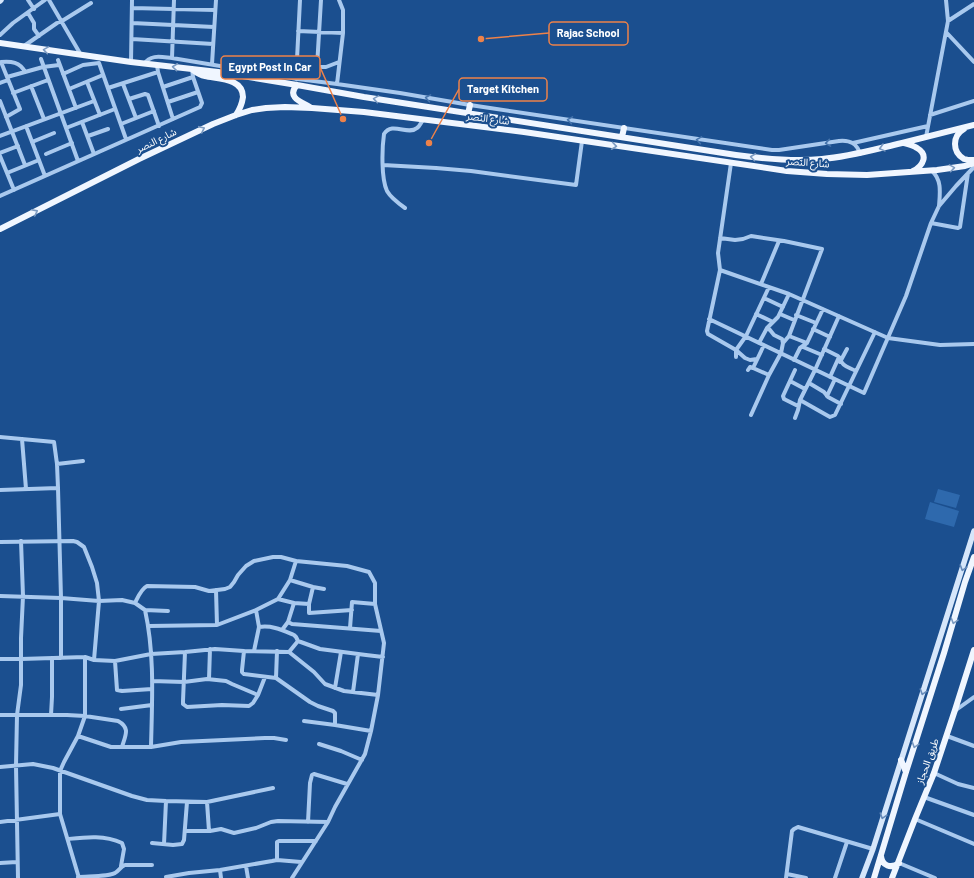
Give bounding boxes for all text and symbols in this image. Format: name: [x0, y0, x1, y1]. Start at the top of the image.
callout: Rajac School: [549, 22, 628, 45]
text: Rajac School: [557, 26, 620, 39]
one-way arrow: [43, 46, 49, 55]
callout: Egypt Post In Car: [221, 56, 320, 79]
text: Egypt Post In Car: [229, 60, 312, 73]
one-way arrow: [172, 63, 178, 72]
callout: Target Kitchen: [459, 78, 547, 101]
text: Target Kitchen: [467, 82, 539, 95]
one-way arrow: [425, 94, 431, 103]
one-way arrow: [372, 95, 379, 104]
street label: شارع النصر: [465, 109, 510, 129]
one-way arrow: [567, 116, 574, 125]
street label: شارع النصر: [133, 125, 179, 157]
one-way arrow: [197, 126, 205, 134]
one-way arrow: [696, 136, 702, 145]
one-way arrow: [825, 138, 831, 147]
one-way arrow: [611, 141, 618, 150]
one-way arrow: [879, 143, 886, 152]
one-way arrow: [750, 153, 756, 162]
street label: شارع النصر: [785, 154, 830, 172]
one-way arrow: [949, 164, 955, 173]
one-way arrow: [31, 209, 38, 217]
one-way arrow: [959, 565, 968, 572]
one-way arrow: [950, 617, 959, 624]
one-way arrow: [919, 688, 928, 695]
street label: طريق الحجاز: [913, 736, 942, 787]
one-way arrow: [911, 741, 919, 748]
one-way arrow: [880, 812, 888, 819]

